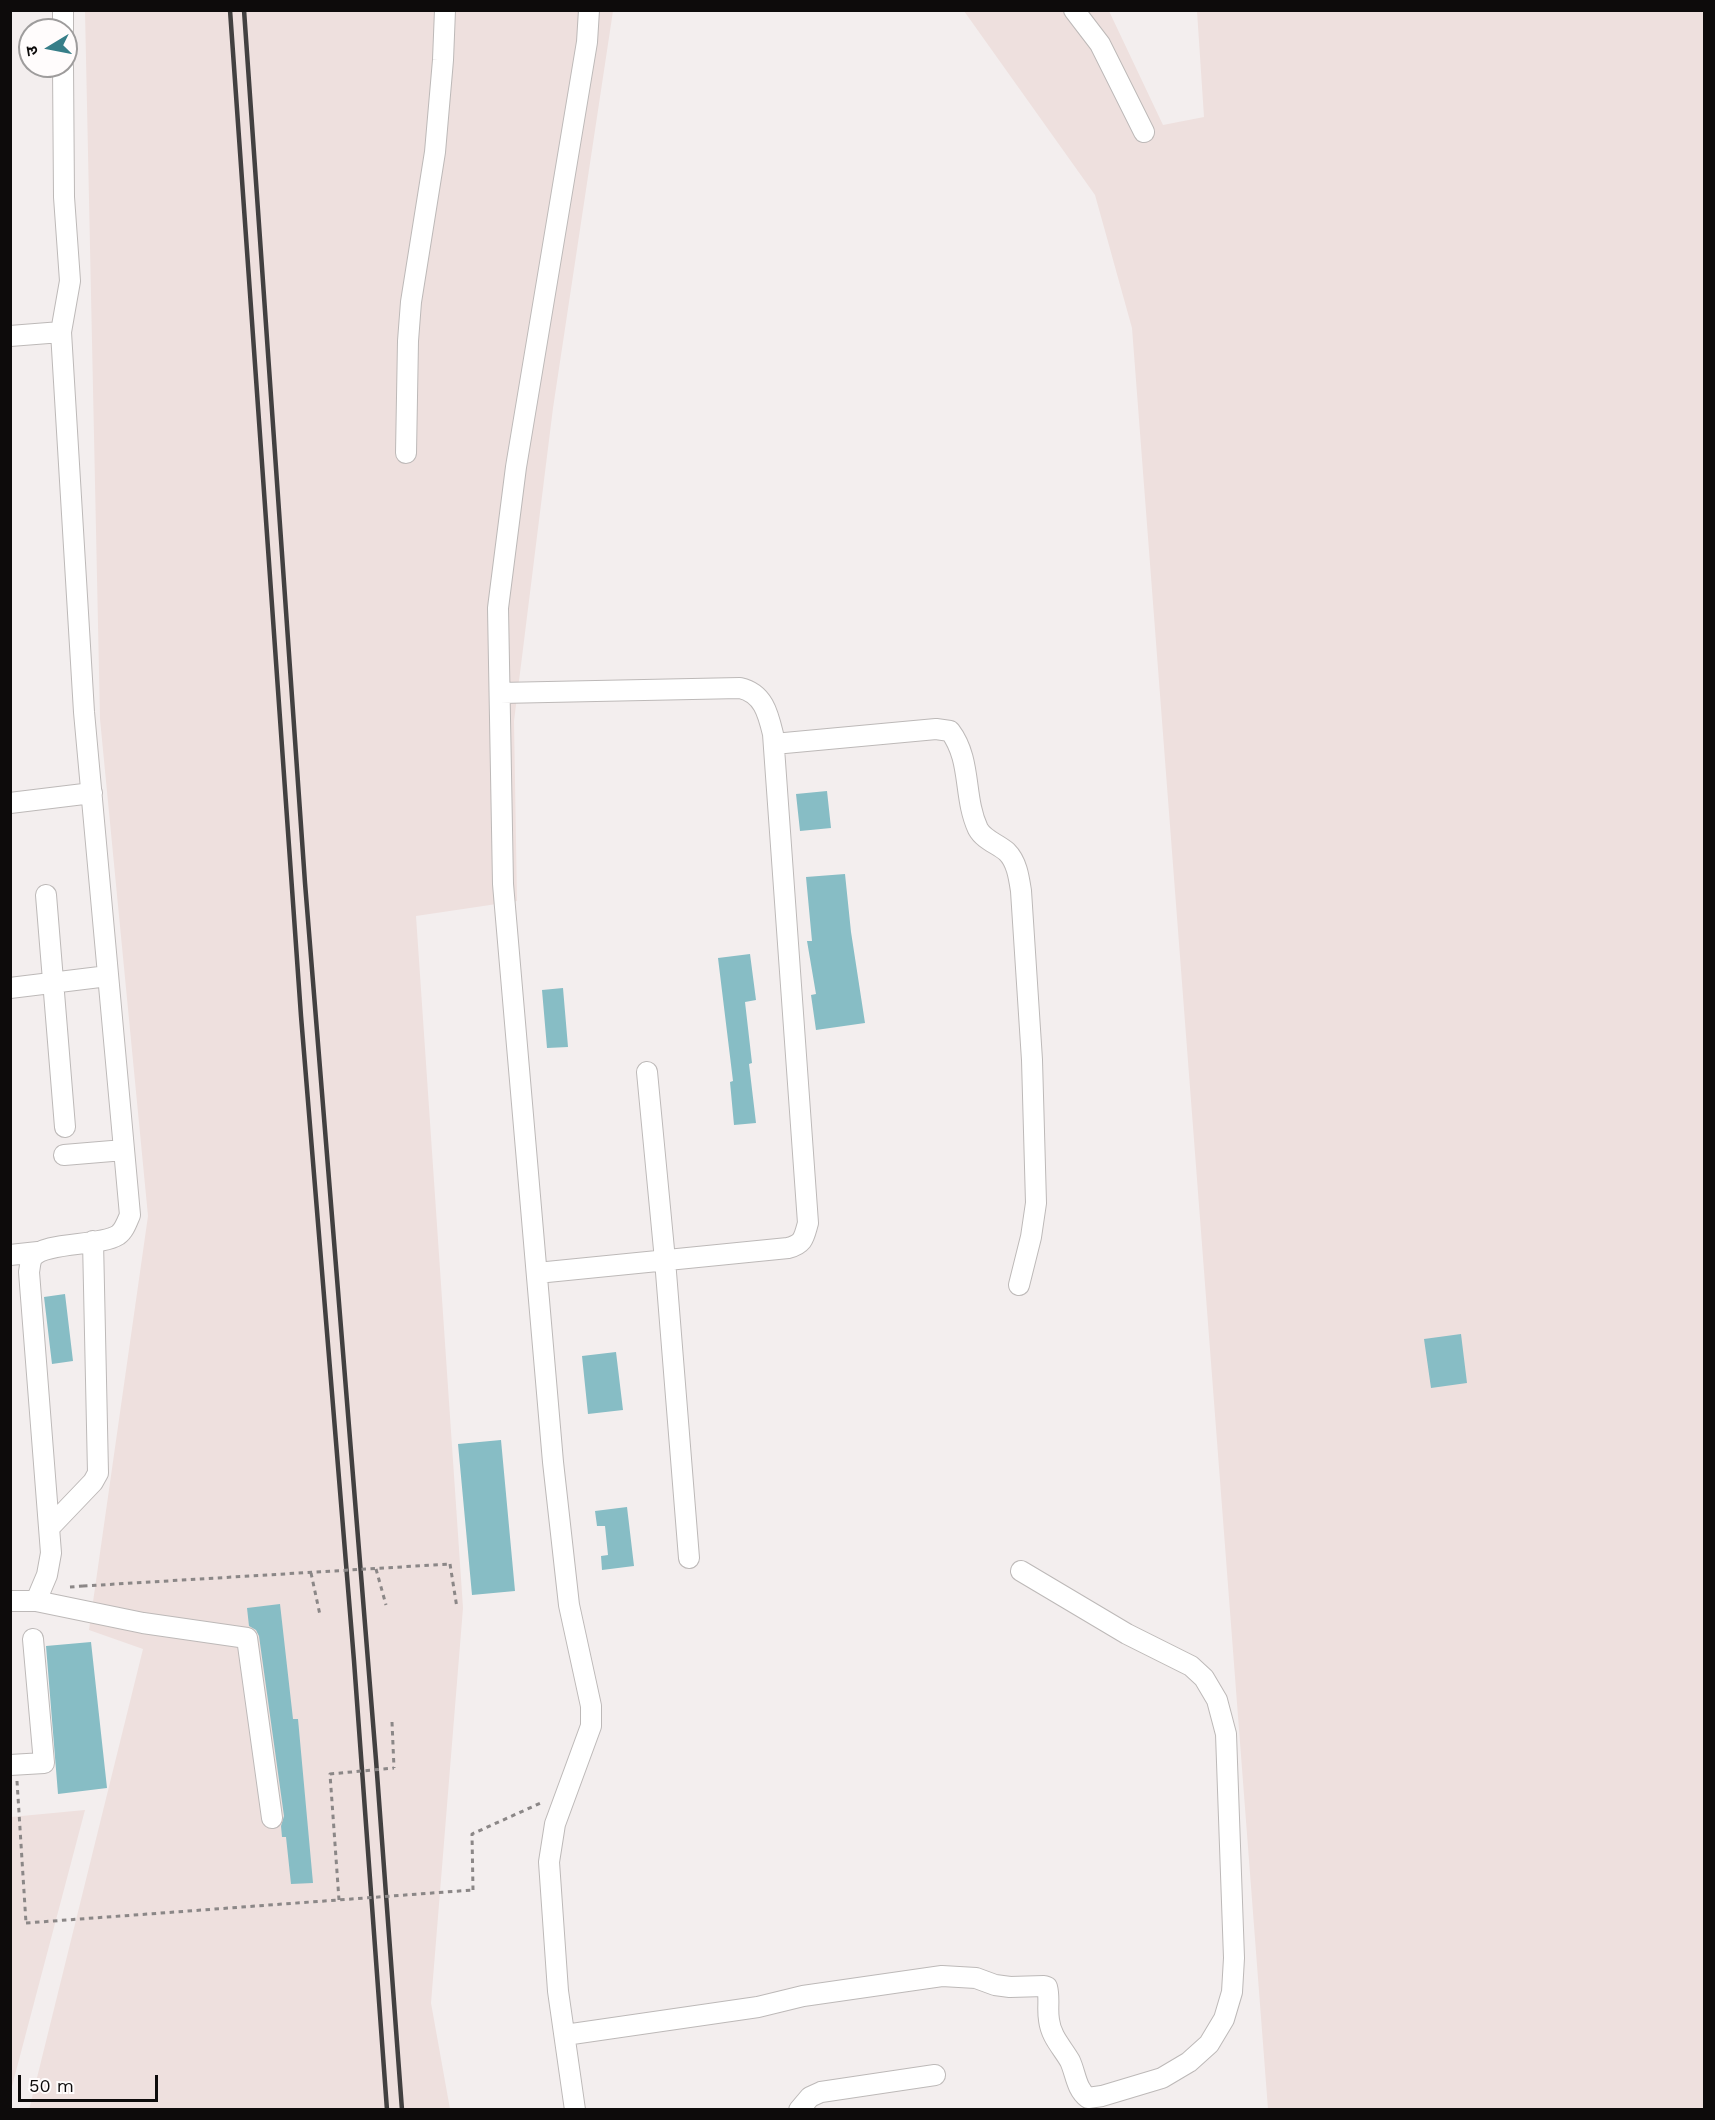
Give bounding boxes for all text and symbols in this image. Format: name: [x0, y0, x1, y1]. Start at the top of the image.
north arrow: [18, 18, 78, 78]
text: उ: [22, 45, 42, 57]
scale bar: [21, 2063, 160, 2101]
text: 50 m: [29, 2075, 74, 2096]

